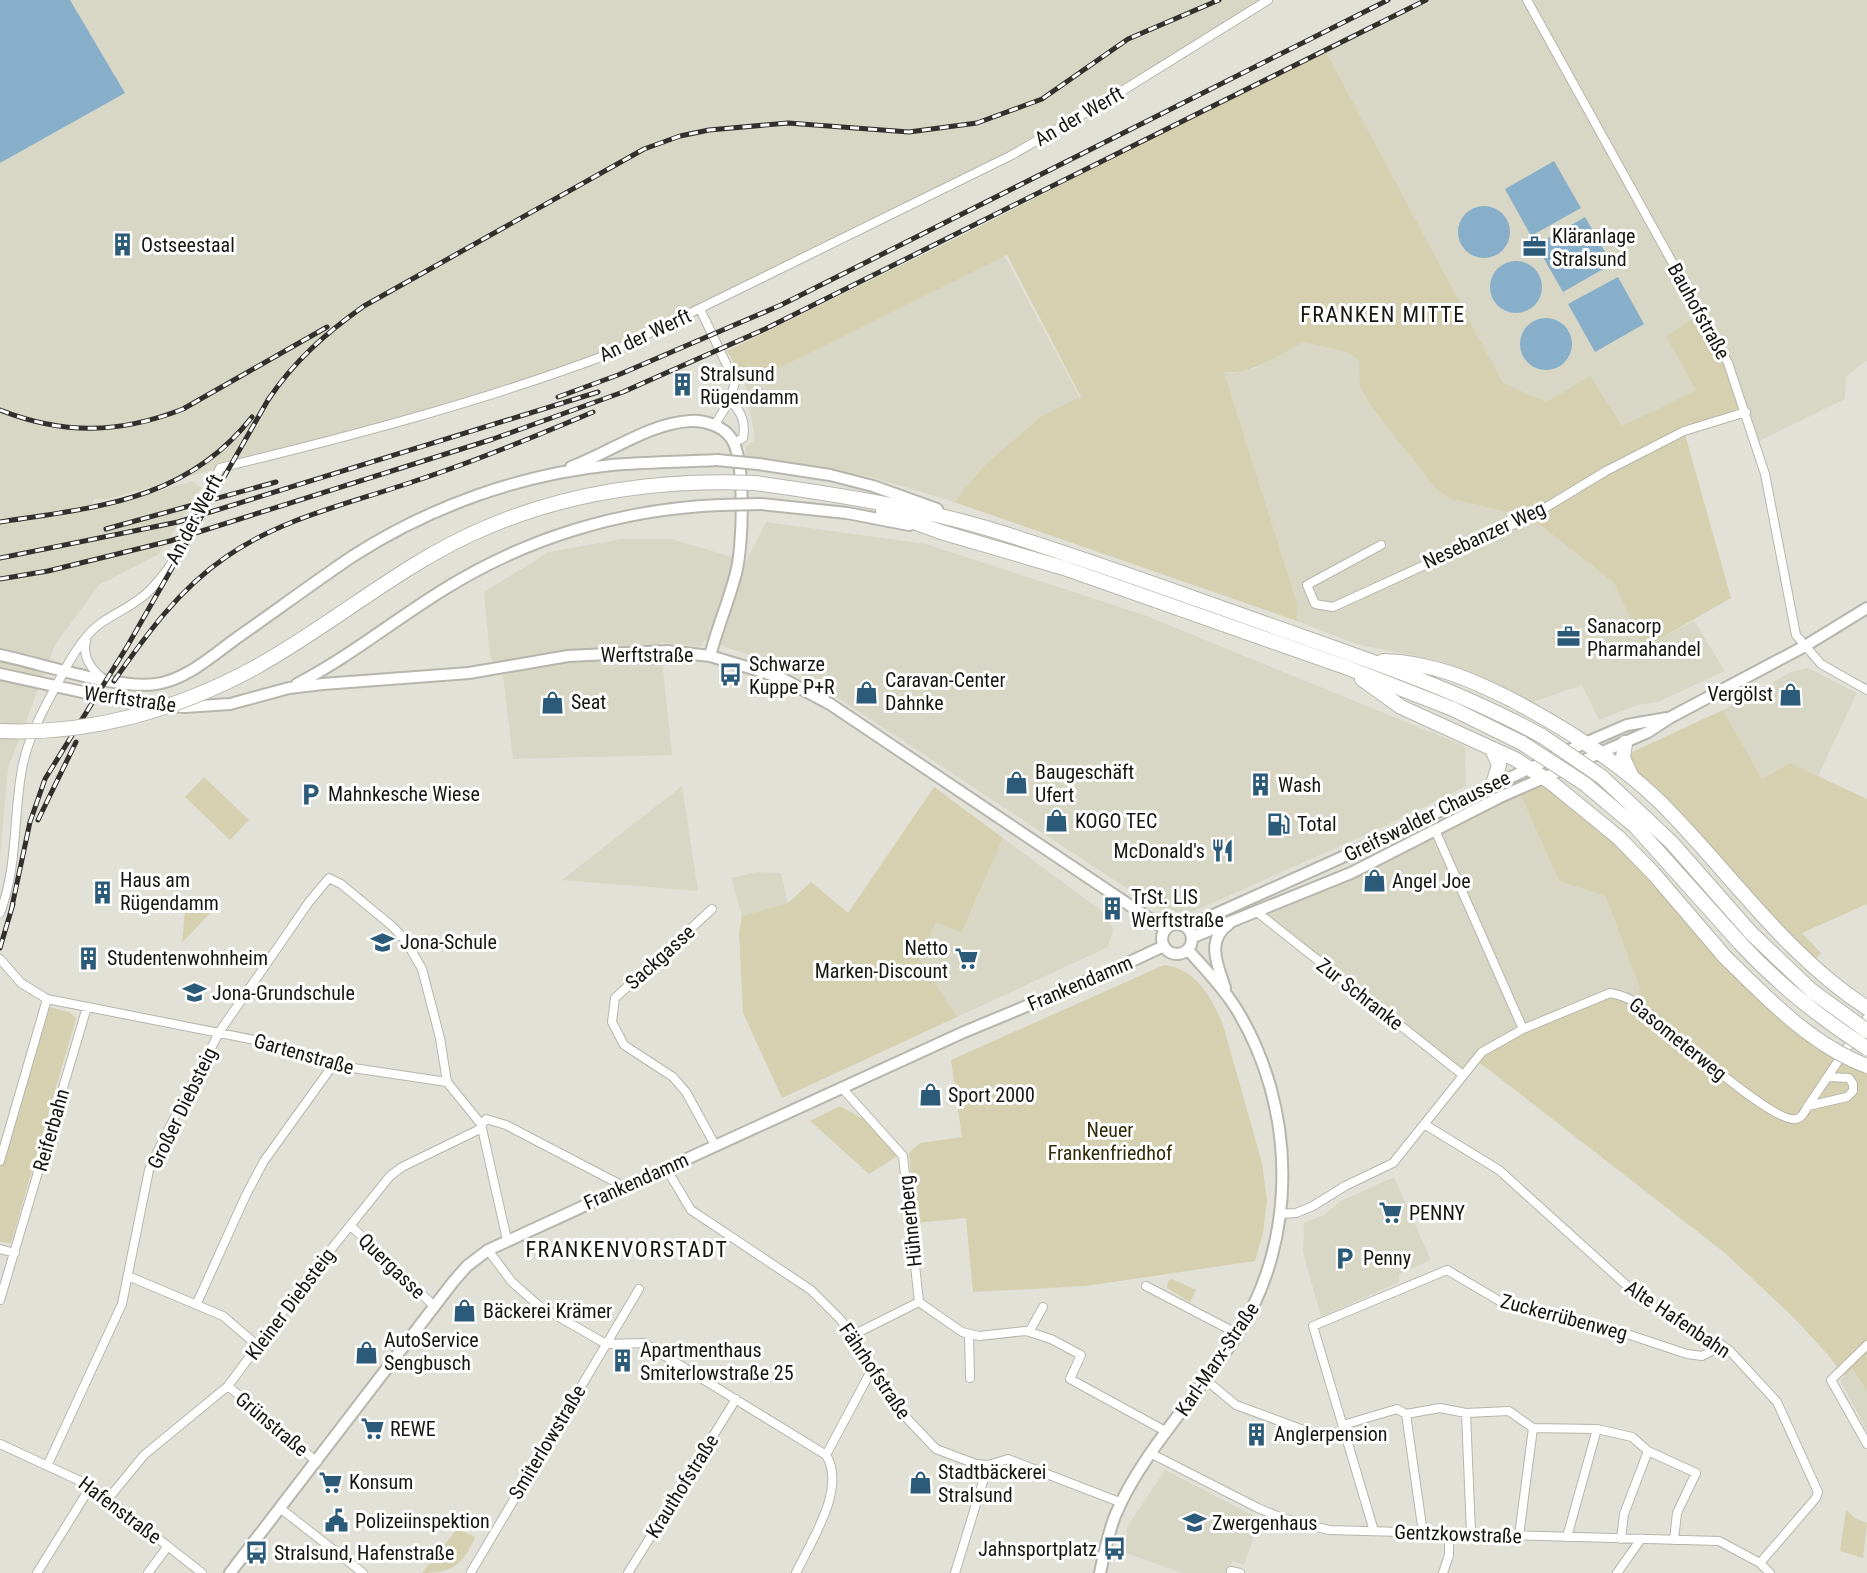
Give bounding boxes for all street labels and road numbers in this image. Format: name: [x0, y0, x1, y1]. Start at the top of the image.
street label: An der Werft: [1030, 81, 1128, 151]
street label: Bauhofstraße: [1663, 259, 1735, 363]
street label: An der Werft: [595, 303, 695, 367]
street label: An der Werft: [160, 470, 228, 568]
street label: Nesebanzer Weg: [1419, 496, 1549, 574]
street label: Werftstraße: [601, 643, 693, 667]
street label: Werftstraße: [82, 681, 178, 717]
street label: Greifswalder Chaussee: [1340, 765, 1514, 867]
street label: Sackgasse: [620, 920, 700, 994]
street label: Frankendamm: [1024, 950, 1136, 1016]
street label: Zur Schranke: [1312, 953, 1408, 1035]
street label: Gasometerweg: [1624, 992, 1732, 1086]
street label: Gartenstraße: [251, 1028, 357, 1080]
street label: Großer Diebsteig: [142, 1043, 222, 1173]
street label: Reiferbahn: [28, 1086, 74, 1174]
street label: Frankendamm: [580, 1147, 692, 1215]
street label: Hühnerberg: [893, 1174, 927, 1268]
street label: Quergasse: [353, 1228, 431, 1304]
street label: Kleiner Diebsteig: [240, 1244, 340, 1364]
street label: Alte Hafenbahn: [1621, 1275, 1735, 1363]
street label: Zuckerrübenweg: [1498, 1289, 1630, 1345]
street label: Karl-Marx-Straße: [1170, 1298, 1264, 1420]
street label: Fährhofstraße: [834, 1318, 916, 1424]
street label: Smiterlowstraße: [503, 1380, 591, 1504]
street label: Grünstraße: [231, 1387, 313, 1461]
street label: Krauthofstraße: [641, 1430, 723, 1542]
street label: Hafenstraße: [74, 1471, 166, 1549]
street label: Gentzkowstraße: [1394, 1520, 1522, 1548]

